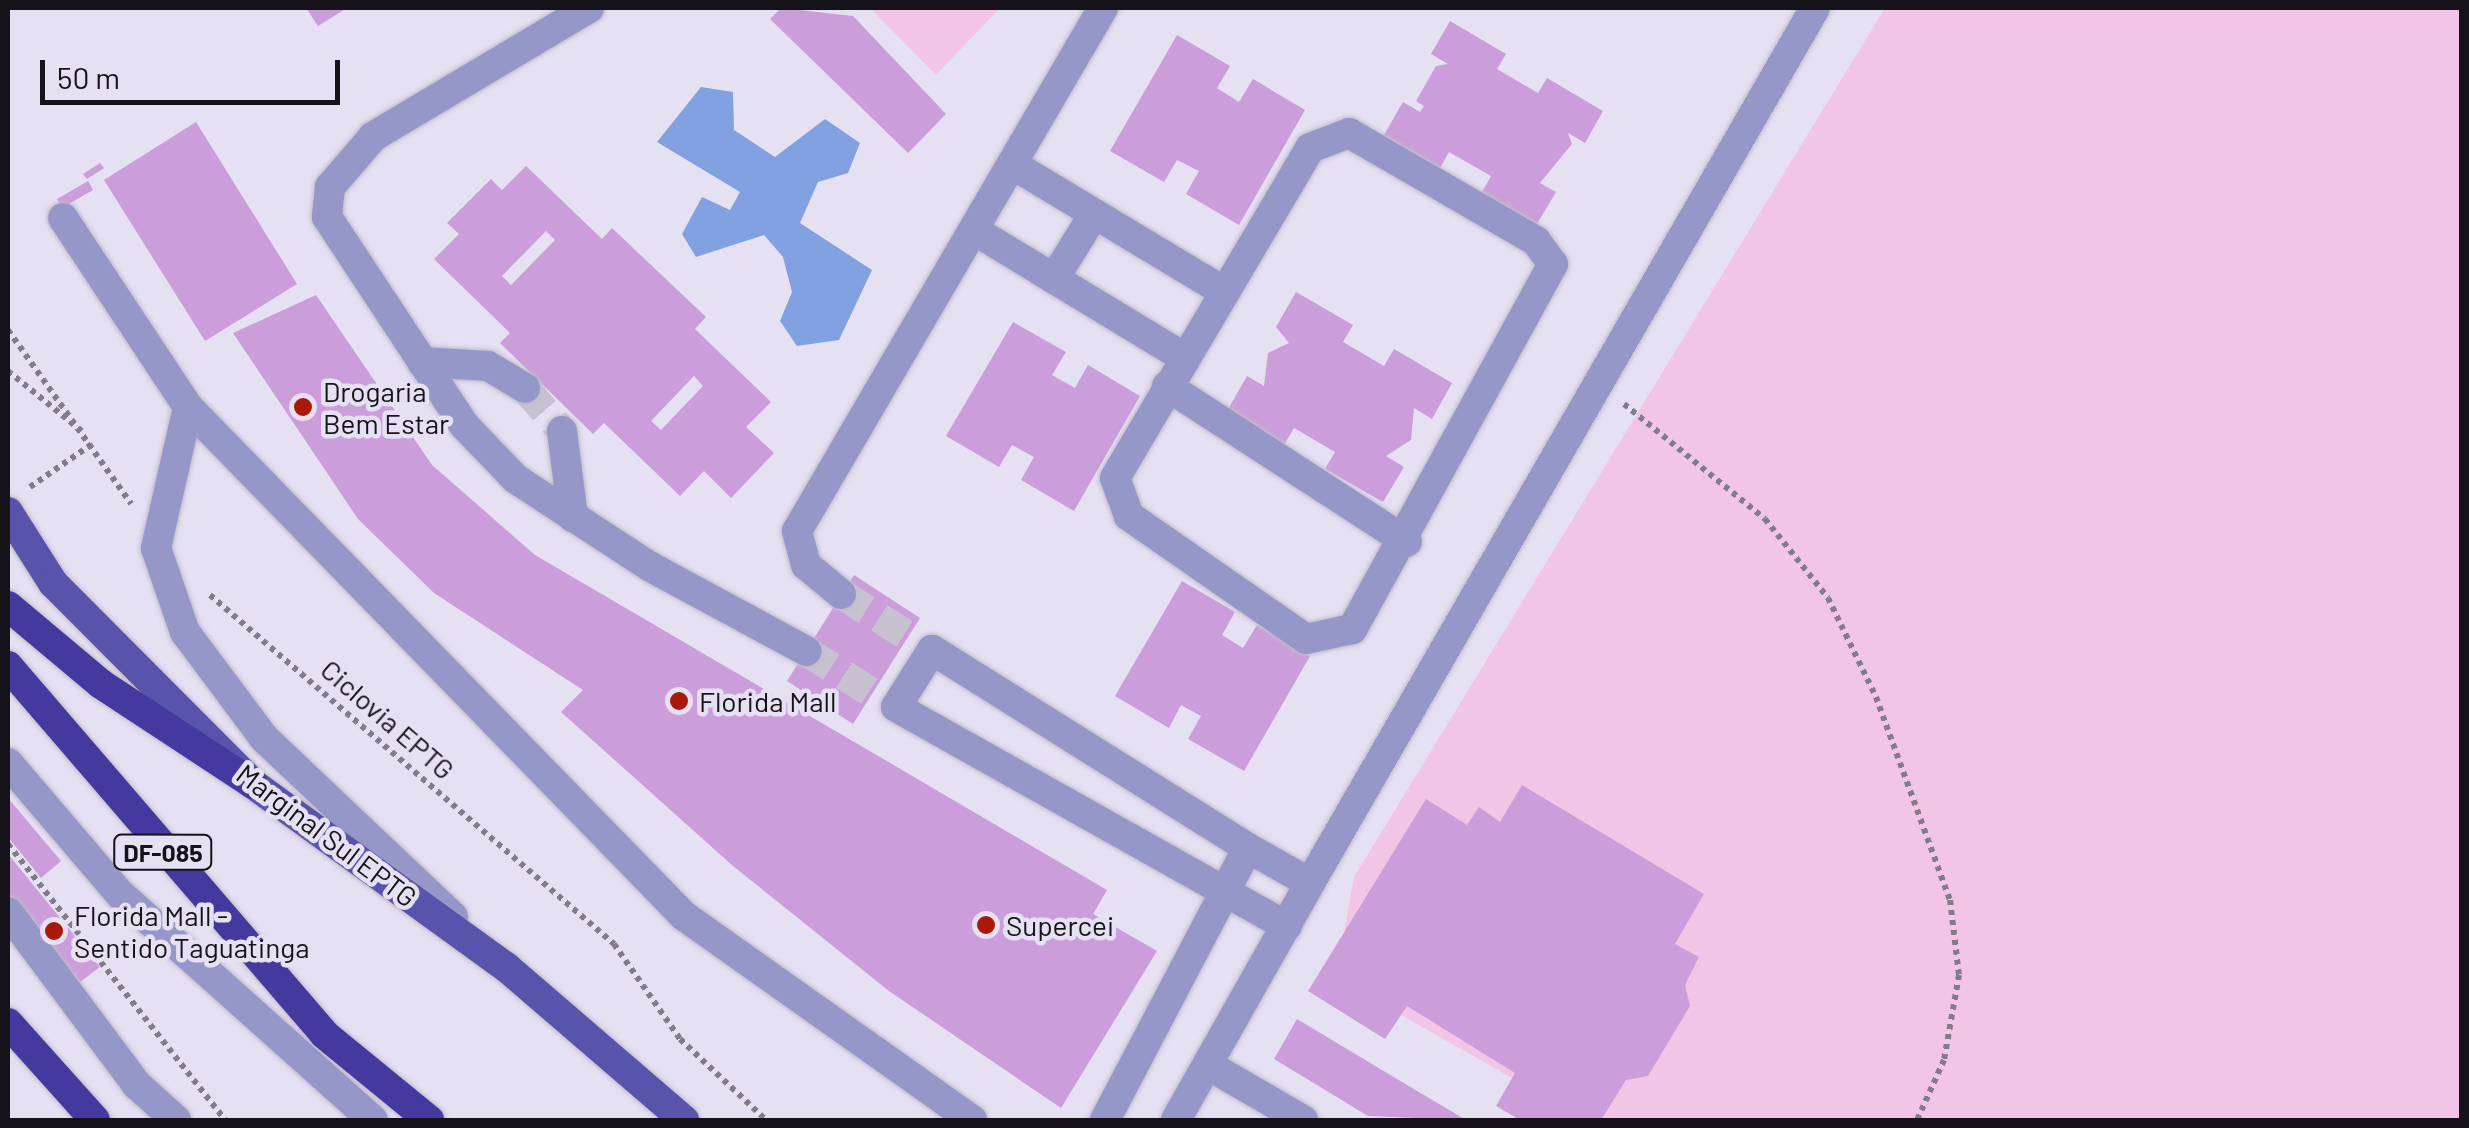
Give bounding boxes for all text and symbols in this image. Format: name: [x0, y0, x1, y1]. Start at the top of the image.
scale bar: [45, 40, 345, 102]
text: 50 m: [57, 59, 120, 95]
place label: Drogaria Bem Estar: [323, 374, 449, 440]
marker: Drogaria Bem Estar: [292, 396, 314, 418]
street label: Ciclovia EPTG: [315, 652, 461, 786]
place label: Florida Mall: [699, 684, 836, 718]
marker: Florida Mall: [668, 690, 690, 712]
street label: Marginal Sul EPTG: [230, 756, 424, 914]
road number: DF-085: [113, 832, 213, 872]
place label: Florida Mall - Sentido Taguatinga: [74, 898, 310, 964]
place label: Supercei: [1006, 908, 1114, 942]
marker: Supercei: [975, 914, 997, 936]
marker: Florida Mall - Sentido Taguatinga: [43, 920, 65, 942]

